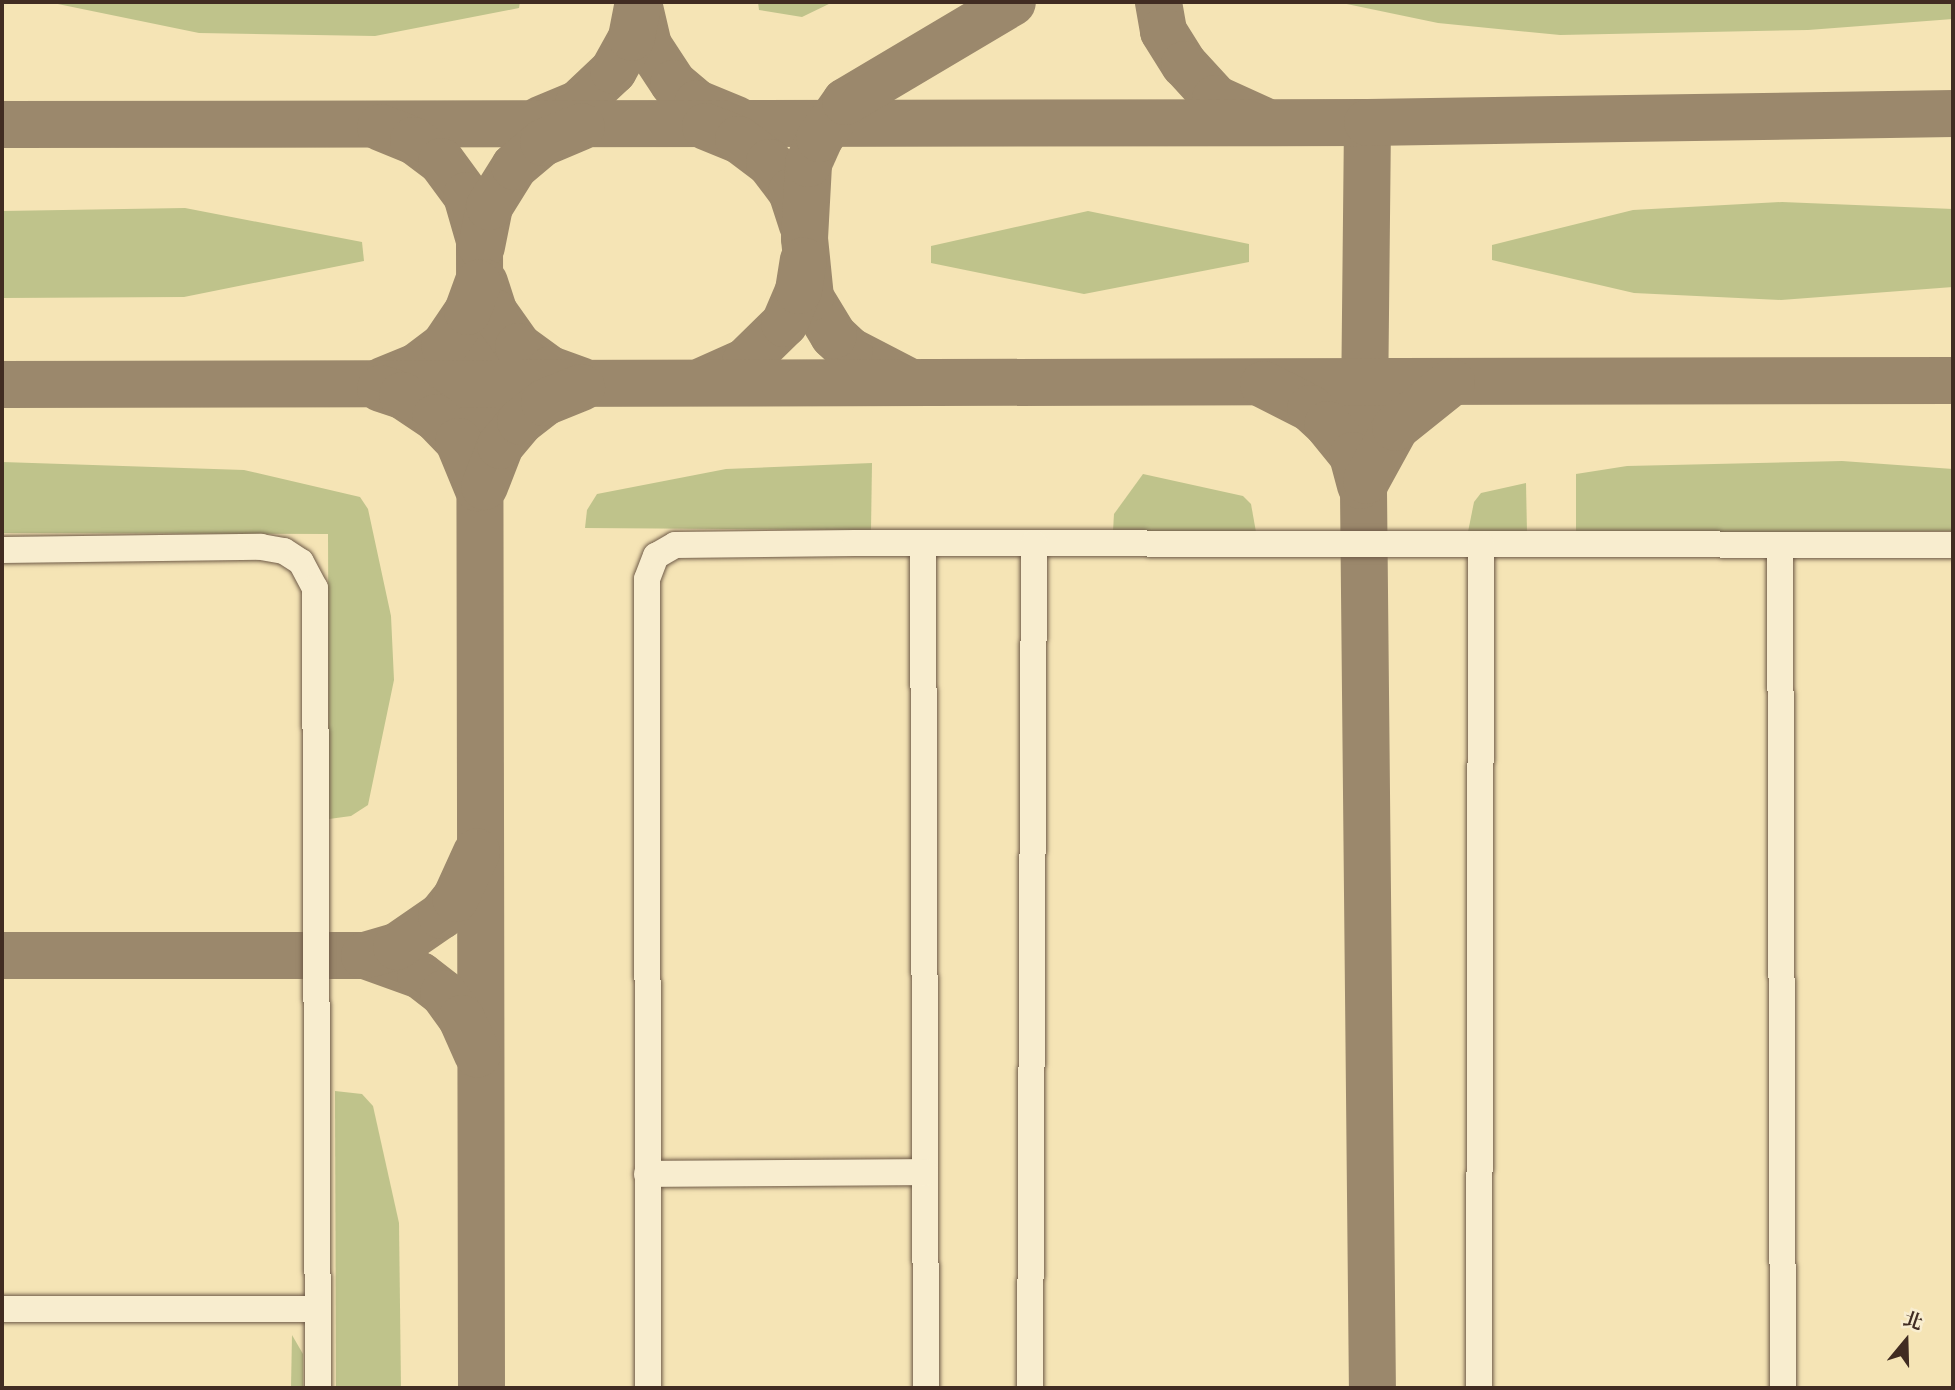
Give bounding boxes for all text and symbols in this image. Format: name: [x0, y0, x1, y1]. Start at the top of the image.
north arrow: [1871, 1306, 1941, 1376]
text: 北: [1900, 1306, 1926, 1337]

